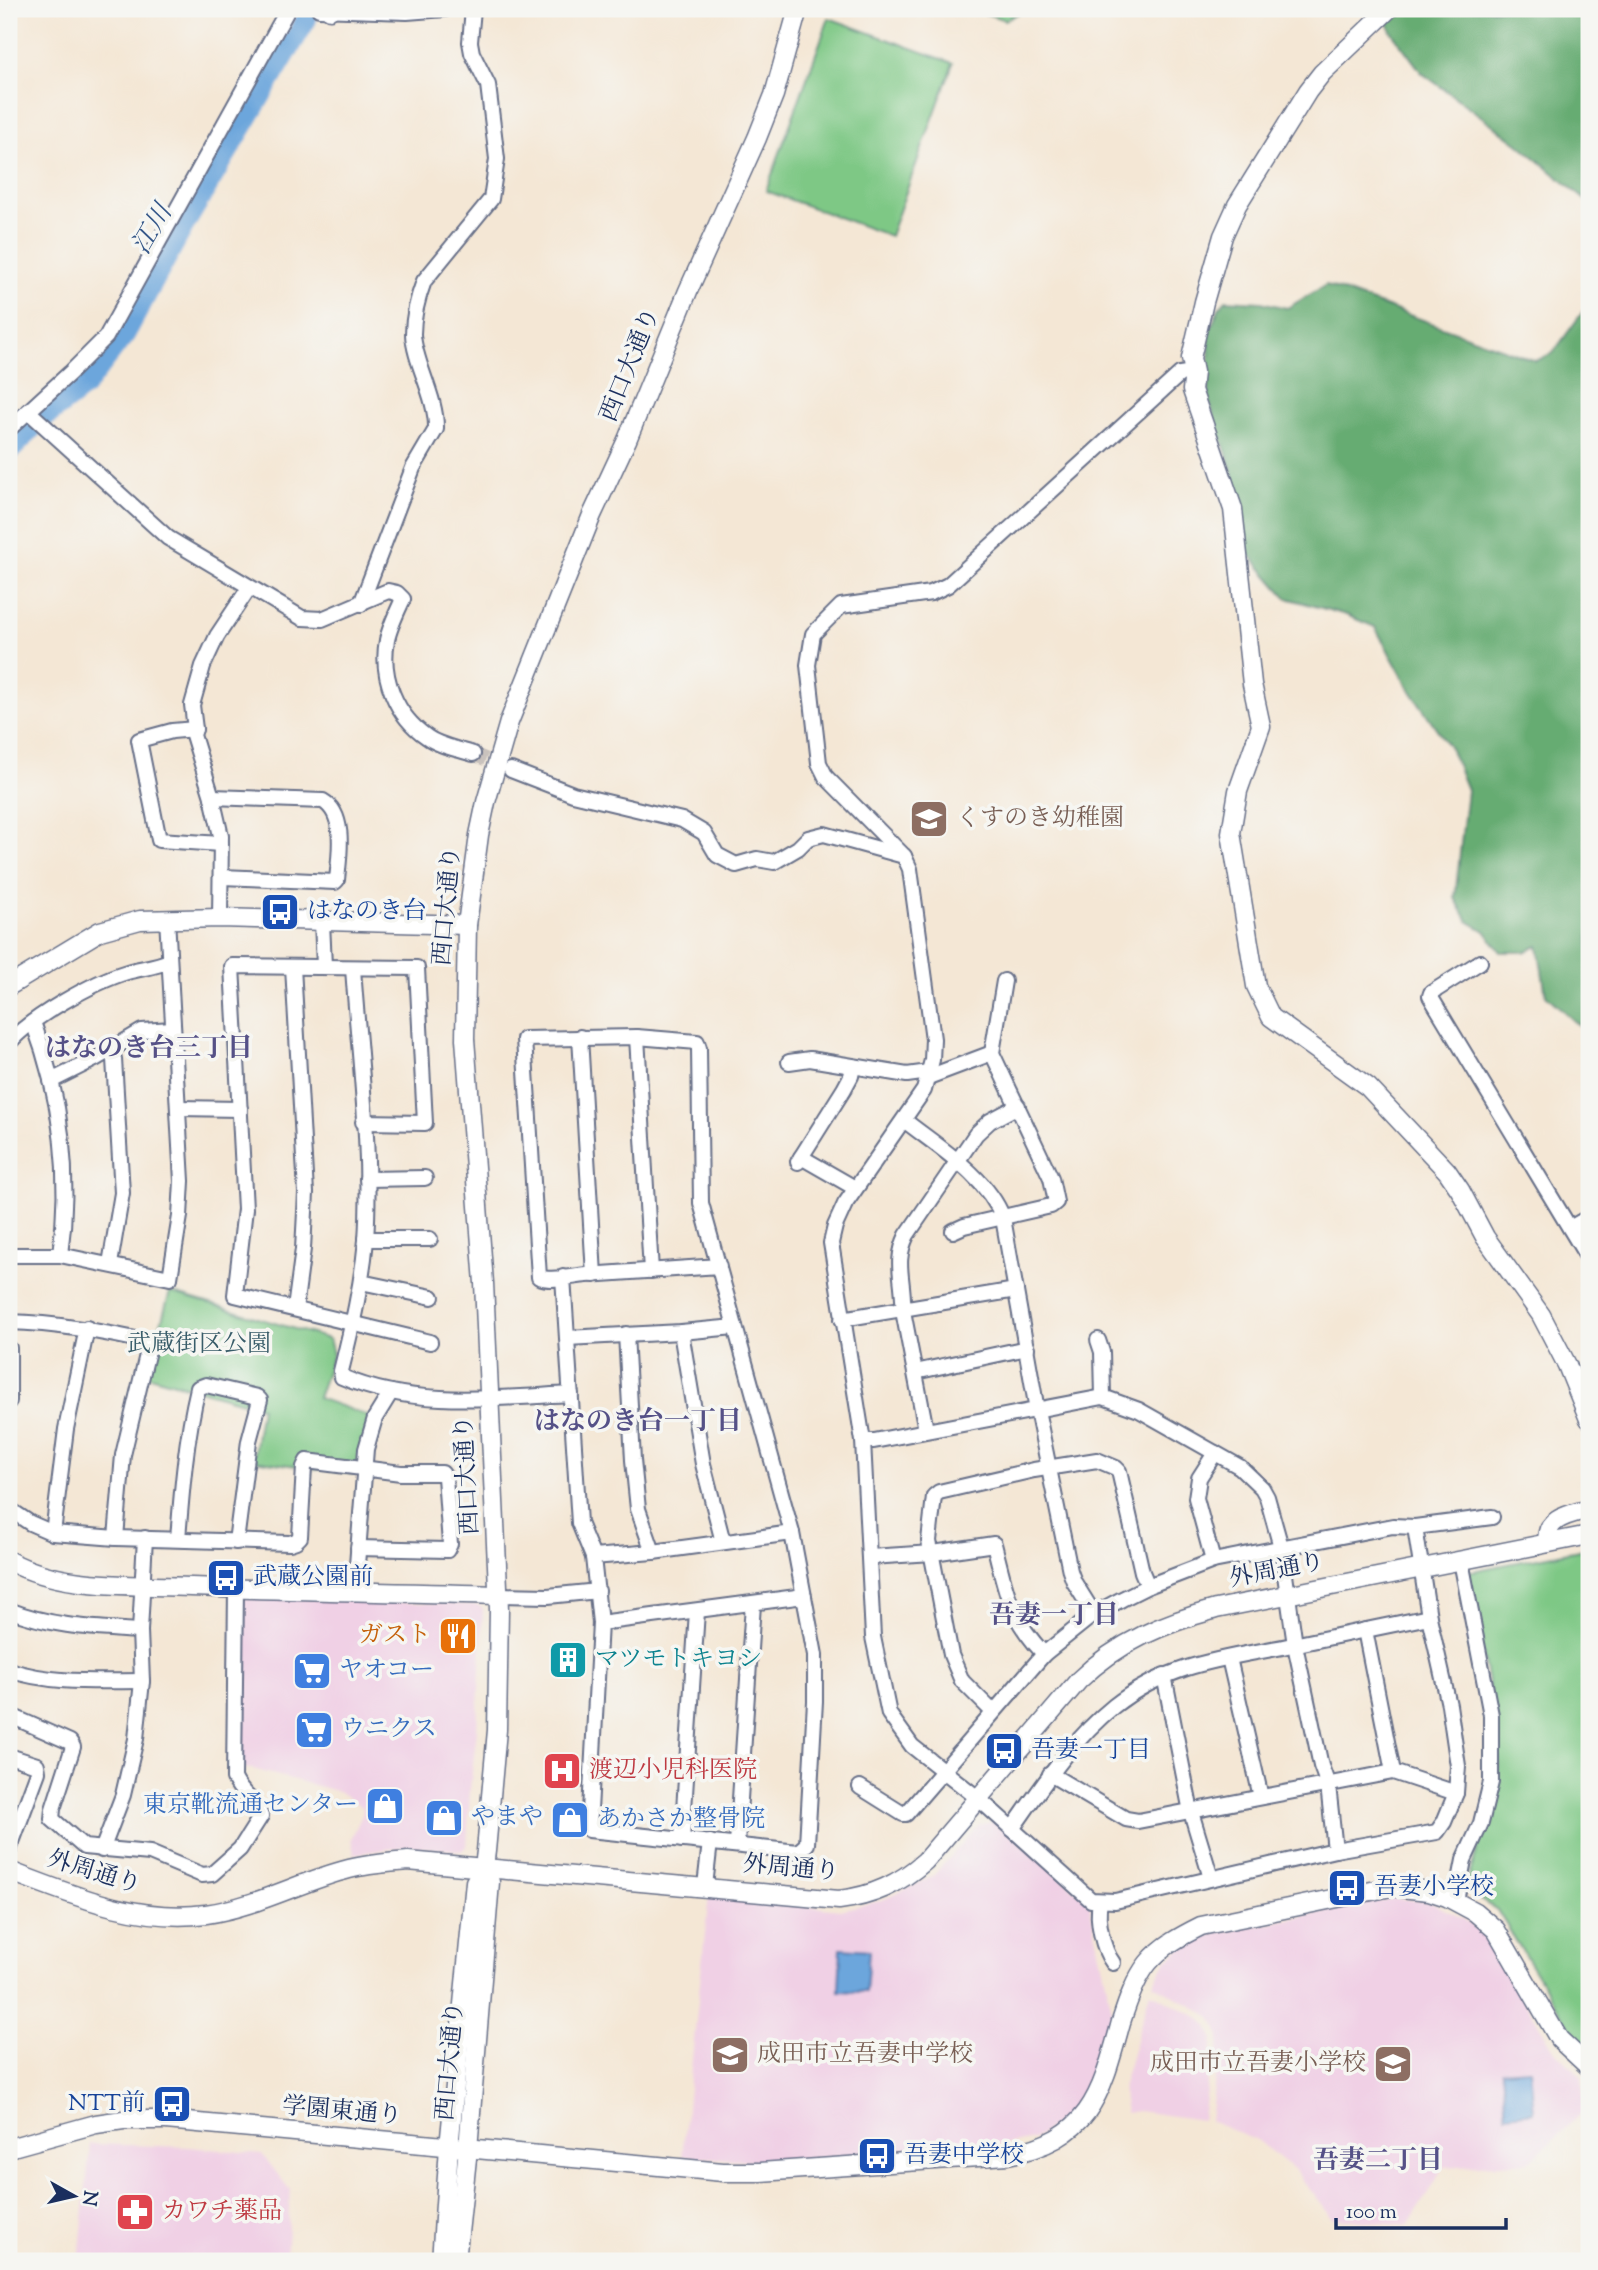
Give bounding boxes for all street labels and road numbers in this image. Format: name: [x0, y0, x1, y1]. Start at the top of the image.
street label: 西口大通り: [593, 303, 669, 427]
street label: 西口大通り: [426, 845, 470, 967]
street label: 西口大通り: [448, 1414, 488, 1536]
street label: 外周通り: [1227, 1545, 1327, 1597]
street label: 外周通り: [43, 1843, 145, 1903]
street label: 外周通り: [742, 1848, 840, 1890]
street label: 西口大通り: [429, 2000, 473, 2122]
street label: 学園東通り: [281, 2090, 403, 2134]

